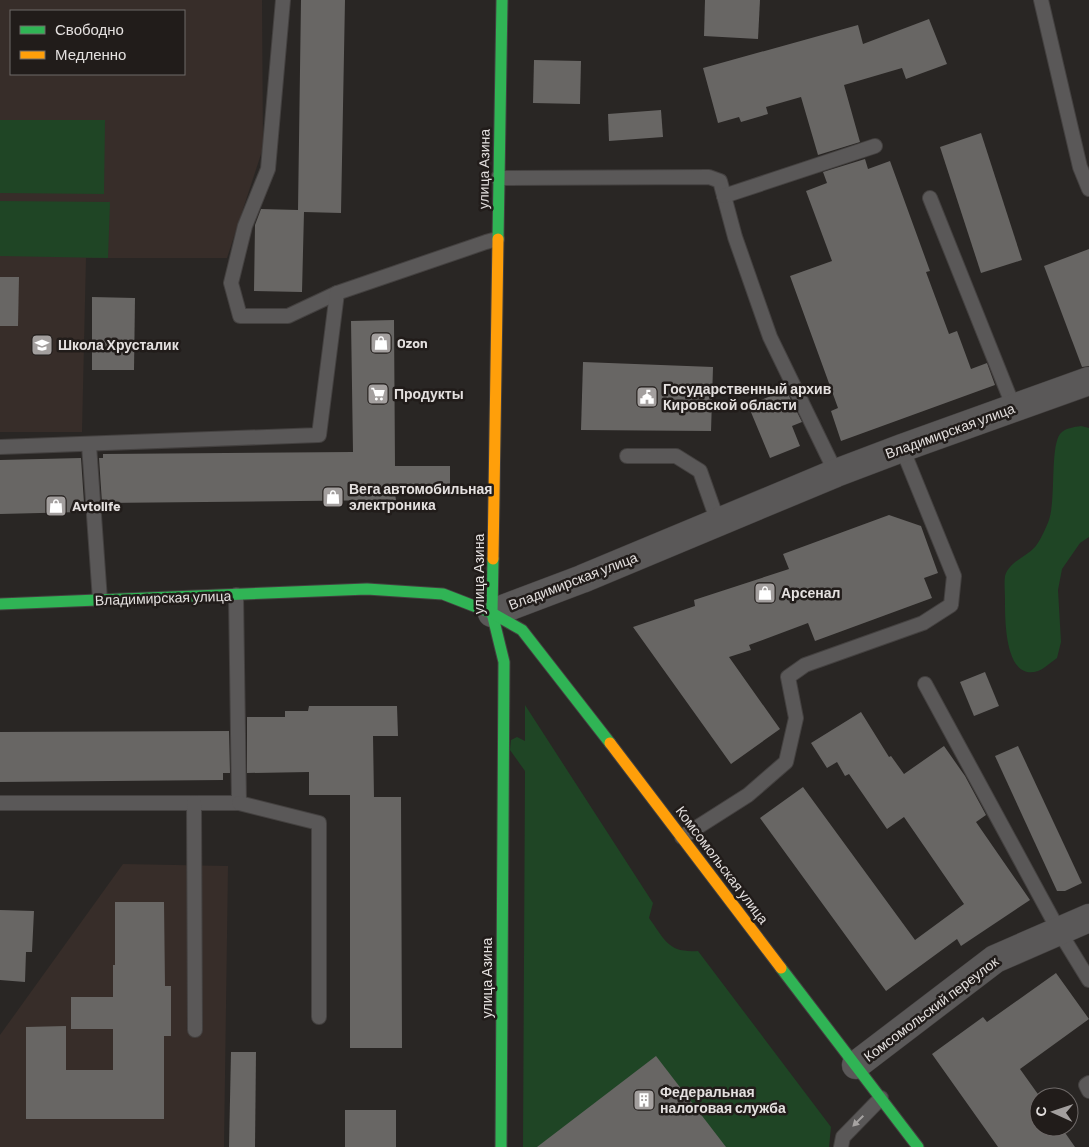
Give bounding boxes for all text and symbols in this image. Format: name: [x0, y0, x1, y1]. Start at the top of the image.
legend: [10, 10, 185, 75]
text: Свободно: [55, 20, 124, 38]
text: Медленно: [55, 45, 126, 63]
street label: улица Азина: [474, 128, 493, 209]
shop icon: Ozon: [369, 331, 393, 355]
school or university icon: Школа Хрусталик: [30, 333, 54, 357]
place label: Ozon: [397, 334, 428, 351]
place label: Школа Хрусталик: [58, 336, 180, 353]
place label: Государственный архив Кировской области: [663, 380, 832, 413]
supermarket icon: Продукты: [366, 382, 390, 406]
place label: Продукты: [394, 385, 464, 402]
public building icon: Государственный архив Кировской области: [635, 385, 659, 409]
street label: Владимирская улица: [883, 399, 1017, 462]
place label: Вега автомобильная электроника: [349, 480, 492, 513]
shop icon: Вега автомобильная электроника: [321, 485, 345, 509]
shop icon: Avtolife: [44, 494, 68, 518]
place label: Avtolife: [72, 497, 121, 514]
street label: улица Азина: [470, 534, 487, 614]
street label: Владимирская улица: [506, 548, 640, 613]
shop icon: Арсенал: [753, 581, 777, 605]
place label: Арсенал: [781, 584, 840, 601]
street label: Владимирская улица: [94, 587, 232, 608]
street label: Комсомольская улица: [673, 802, 772, 927]
street label: улица Азина: [478, 938, 495, 1018]
street label: Комсомольский переулок: [860, 952, 1002, 1065]
place label: Федеральная налоговая служба: [660, 1083, 786, 1116]
north arrow: [1029, 1087, 1079, 1137]
building icon: Федеральная налоговая служба: [632, 1088, 656, 1112]
text: С: [1032, 1106, 1049, 1117]
one-way arrow: [853, 1115, 865, 1127]

